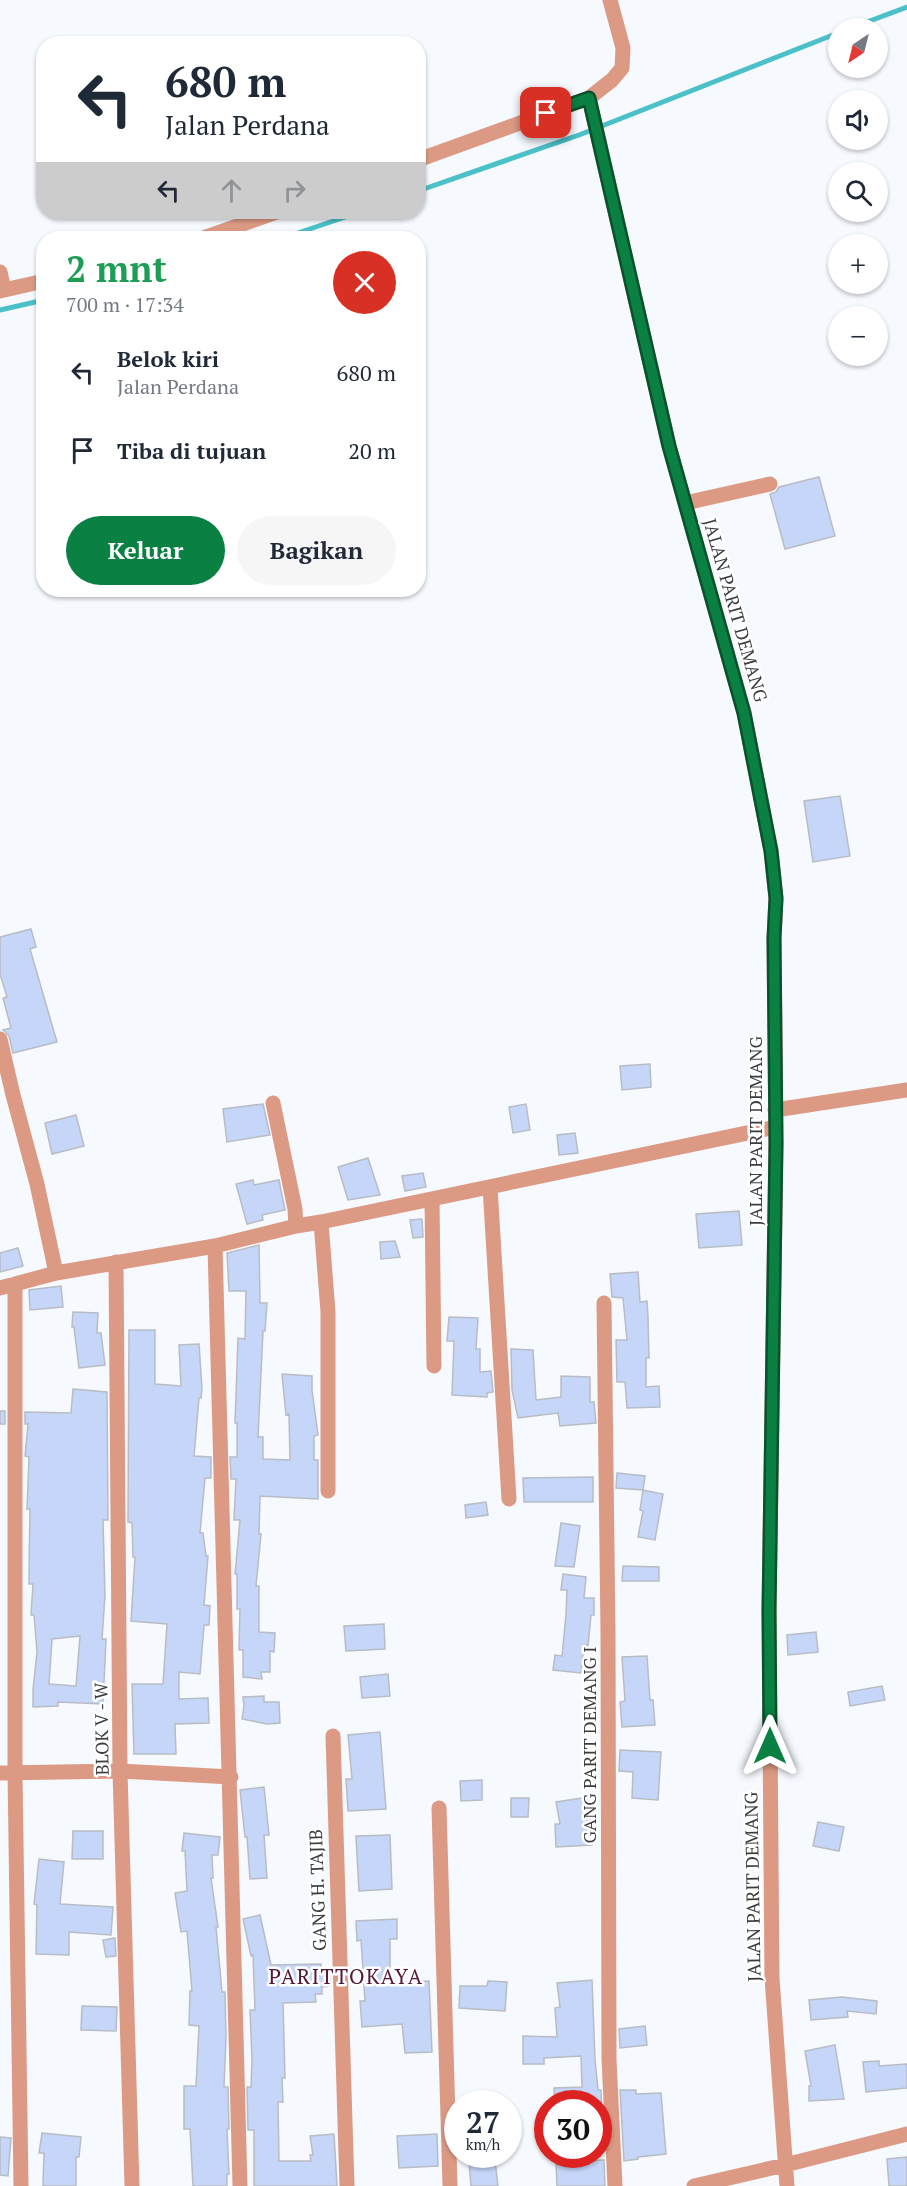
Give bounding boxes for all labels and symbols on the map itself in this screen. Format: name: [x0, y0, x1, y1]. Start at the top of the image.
north arrow: [828, 18, 888, 78]
pin: [520, 87, 571, 138]
street label: JALAN PARIT DEMANG: [698, 515, 774, 705]
street label: JALAN PARIT DEMANG: [743, 1035, 767, 1226]
street label: GANG PARIT DEMANG I: [577, 1646, 601, 1844]
street label: BLOK V - W: [88, 1682, 114, 1776]
position arrow: [738, 1714, 802, 1778]
street label: JALAN PARIT DEMANG: [738, 1791, 766, 1982]
street label: GANG H. TAJIB: [303, 1829, 331, 1951]
district label: PARITTOKAYA: [268, 1962, 424, 1990]
speed limit sign: 30: [534, 2090, 612, 2168]

